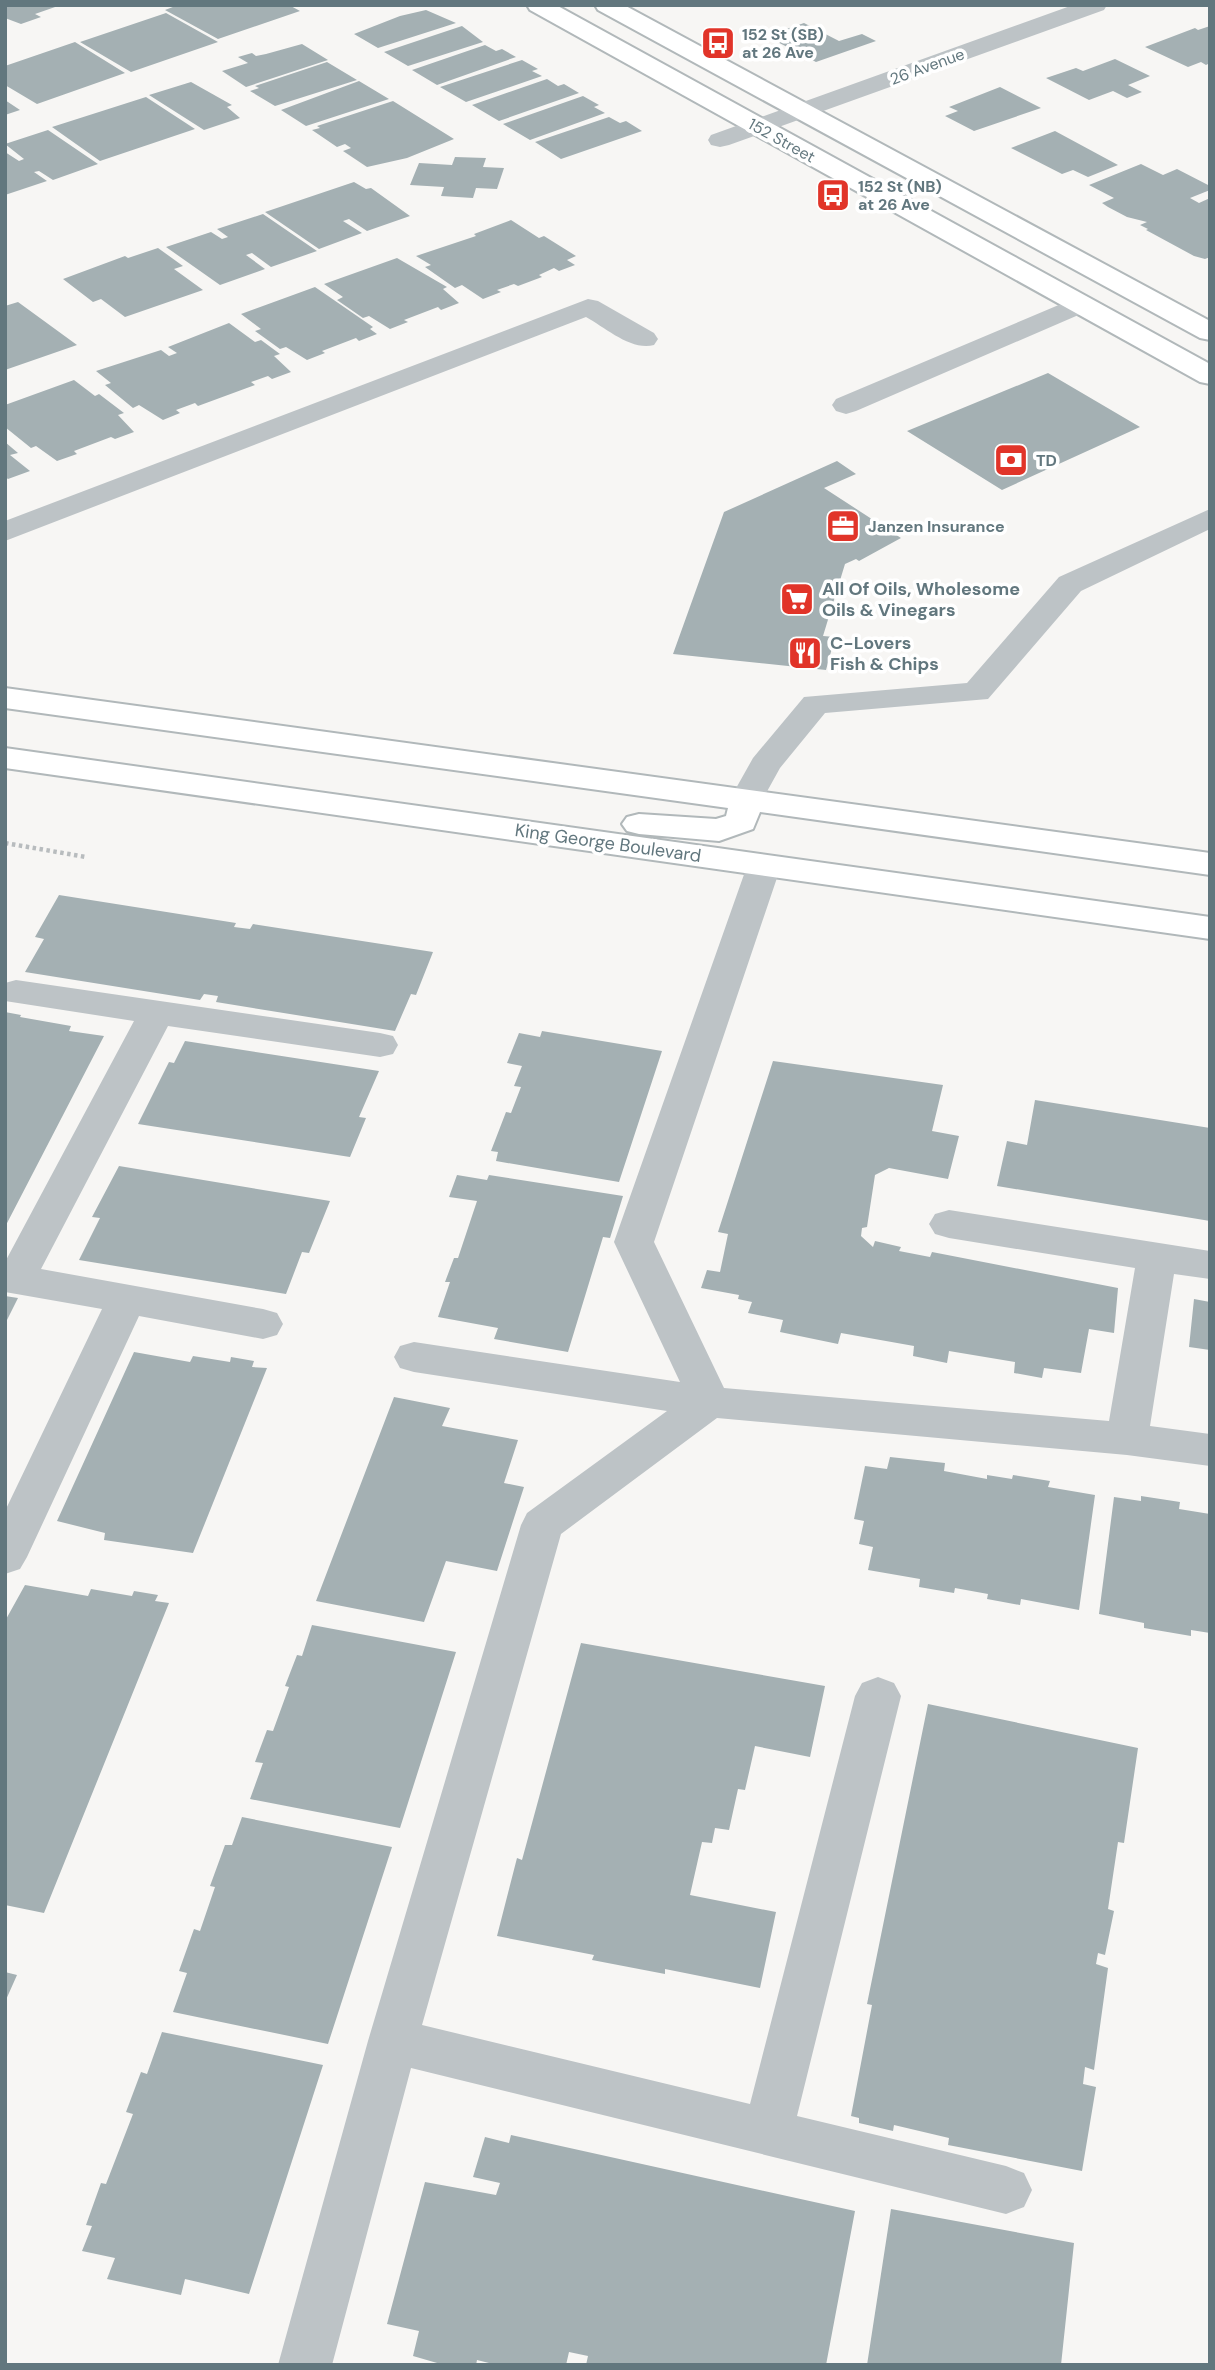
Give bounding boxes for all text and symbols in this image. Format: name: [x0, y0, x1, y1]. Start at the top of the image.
bus stop icon: 152 St (SB) at 26 Ave: [699, 24, 737, 62]
place label: 152 St (SB) at 26 Ave: [742, 24, 824, 63]
street label: 26 Avenue: [887, 43, 967, 90]
street label: 152 Street: [745, 113, 819, 167]
bus stop icon: 152 St (NB) at 26 Ave: [814, 176, 852, 214]
place label: 152 St (NB) at 26 Ave: [858, 176, 942, 215]
bank icon: TD: [992, 441, 1030, 479]
place label: TD: [1036, 450, 1057, 471]
office icon: Janzen Insurance: [824, 507, 862, 545]
place label: Janzen Insurance: [868, 516, 1005, 537]
place label: All Of Oils, Wholesome Oils & Vinegars: [822, 577, 1020, 622]
supermarket icon: All Of Oils, Wholesome Oils & Vinegars: [778, 580, 816, 618]
place label: C-Lovers Fish & Chips: [830, 631, 939, 676]
restaurant icon: C-Lovers Fish & Chips: [786, 634, 824, 672]
street label: King George Boulevard: [513, 818, 703, 868]

